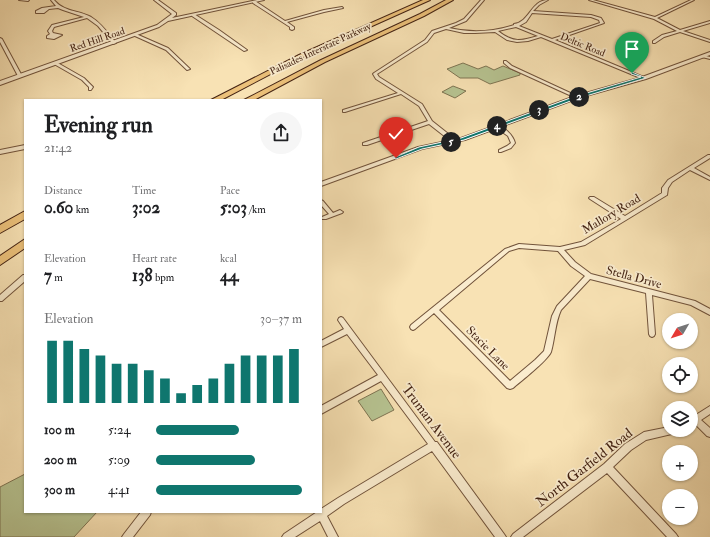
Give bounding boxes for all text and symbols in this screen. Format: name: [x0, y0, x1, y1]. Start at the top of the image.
street label: Palisades Interstate Parkway: [268, 20, 374, 79]
street label: Red Hill Road: [68, 25, 126, 55]
street label: Deltic Road: [558, 30, 607, 59]
pin: [615, 32, 649, 73]
icon: arrive: [621, 38, 643, 60]
pin: 2: [569, 87, 589, 107]
text: 2: [576, 90, 582, 103]
pin: 3: [529, 100, 549, 120]
text: 3: [537, 103, 541, 116]
text: Evening run: [44, 111, 153, 139]
button: share: [260, 112, 302, 154]
pin: 4: [487, 116, 507, 136]
pin: [379, 117, 413, 158]
text: 4: [494, 119, 500, 132]
icon: check: [385, 123, 407, 145]
pin: 5: [441, 132, 461, 152]
text: 5: [449, 135, 453, 148]
text: 21:42: [44, 140, 72, 156]
text: Distance: [44, 184, 82, 197]
text: Time: [132, 184, 156, 197]
text: Pace: [220, 184, 240, 197]
street label: Mallory Road: [579, 191, 643, 238]
text: 0.60: [44, 197, 73, 218]
text: 3:02: [132, 197, 160, 218]
text: 5:03: [220, 197, 247, 218]
text: km: [73, 203, 89, 216]
text: /km: [247, 203, 266, 216]
text: Elevation: [44, 252, 86, 265]
text: Heart rate: [132, 252, 177, 265]
text: kcal: [220, 252, 237, 265]
street label: Stella Drive: [605, 263, 663, 292]
text: 7: [44, 265, 52, 286]
text: 138: [132, 265, 153, 286]
text: 44: [220, 265, 238, 286]
text: m: [52, 271, 63, 284]
text: bpm: [153, 271, 174, 284]
text: Elevation: [44, 311, 94, 327]
text: 30–37 m: [260, 311, 302, 327]
north arrow: [662, 313, 698, 349]
map controls: [662, 313, 698, 525]
street label: Stacie Lane: [463, 323, 513, 373]
button: locate: [662, 357, 698, 393]
street label: Truman Avenue: [398, 381, 465, 462]
button: layers: [662, 401, 698, 437]
text: 100 m: [44, 422, 75, 438]
text: 5:24: [108, 422, 131, 438]
street label: North Garfield Road: [533, 424, 636, 510]
button: +: [662, 445, 698, 481]
text: 200 m: [44, 452, 77, 468]
text: 5:09: [108, 452, 130, 468]
text: 300 m: [44, 482, 75, 498]
text: 4:41: [108, 482, 130, 498]
button: −: [662, 489, 698, 525]

